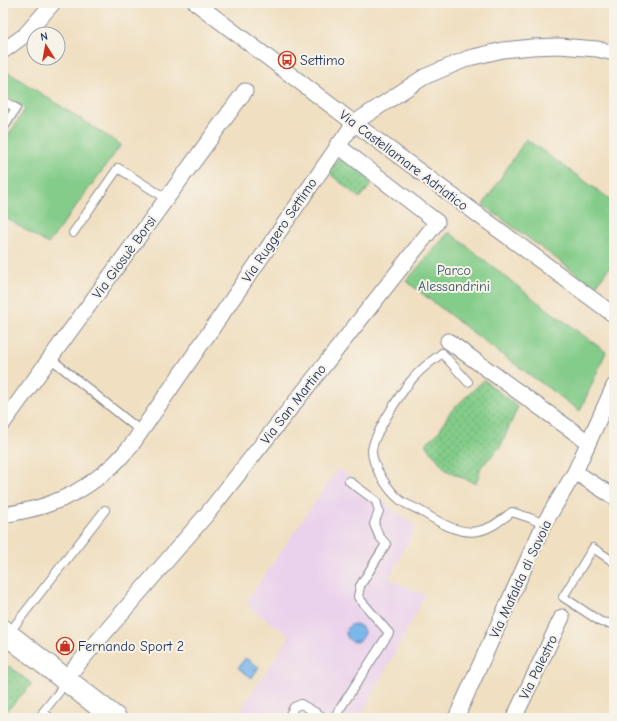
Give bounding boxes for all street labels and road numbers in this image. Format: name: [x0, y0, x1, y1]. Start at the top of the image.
street label: Via Castellamare Adriatico: [336, 106, 471, 214]
street label: Via Ruggero Settimo: [238, 175, 321, 286]
street label: Via Giosuè Borsi: [89, 212, 160, 302]
street label: Via San Martino: [257, 361, 330, 448]
street label: Via Mafalda di Savoia: [486, 517, 555, 641]
street label: Via Palestro: [516, 632, 561, 702]

